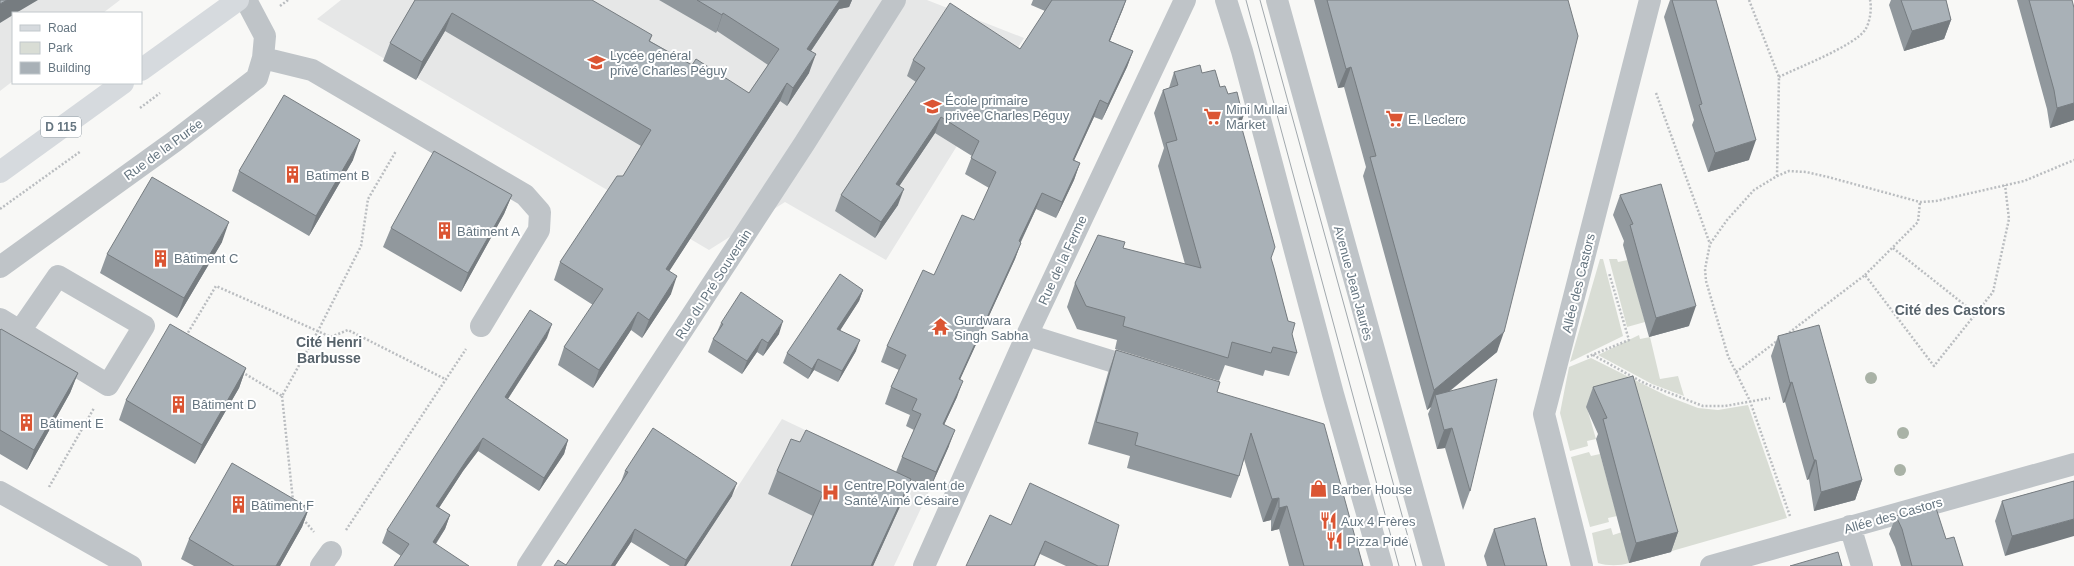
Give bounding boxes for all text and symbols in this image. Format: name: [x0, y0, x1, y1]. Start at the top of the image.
legend: [12, 12, 142, 84]
text: Road: [48, 21, 77, 35]
text: Park: [48, 41, 74, 55]
place label: Lycée général privé Charles Péguy: [610, 48, 728, 78]
school or university icon: Lycée général privé Charles Péguy: [587, 52, 607, 72]
text: Building: [48, 61, 91, 75]
place label: École primaire privée Charles Péguy: [945, 93, 1070, 123]
school or university icon: École primaire privée Charles Péguy: [922, 97, 942, 117]
place label: Mini Mullai Market: [1226, 102, 1288, 132]
supermarket icon: Mini Mullai Market: [1203, 106, 1223, 126]
supermarket icon: E. Leclerc: [1385, 109, 1405, 129]
place label: E. Leclerc: [1408, 112, 1466, 127]
street label: Rue de la Purée: [121, 116, 206, 183]
road number: D 115: [41, 117, 81, 137]
building icon: Batiment B: [283, 165, 303, 185]
place label: Batiment B: [306, 168, 370, 183]
street label: Rue de la Ferme: [1035, 213, 1090, 307]
building icon: Bâtiment A: [434, 221, 454, 241]
place label: Bâtiment A: [457, 224, 520, 239]
street label: Avenue Jean Jaurès: [1331, 224, 1376, 343]
street label: Rue du Pré Souverain: [672, 227, 755, 342]
street label: Allée des Castors: [1559, 231, 1598, 334]
building icon: Bâtiment C: [151, 248, 171, 268]
place label: Bâtiment C: [174, 251, 238, 266]
district label: Cité des Castors: [1895, 302, 2005, 318]
place label: Gurdwara Singh Sabha: [954, 313, 1029, 343]
temple icon: Gurdwara Singh Sabha: [931, 317, 951, 337]
district label: Cité Henri Barbusse: [296, 334, 362, 366]
building icon: Bâtiment D: [169, 394, 189, 414]
place label: Bâtiment D: [192, 397, 256, 412]
building icon: Bâtiment E: [17, 413, 37, 433]
place label: Bâtiment E: [40, 416, 104, 431]
place label: Centre Polyvalent de Santé Aimé Césaire: [844, 478, 965, 508]
shop icon: Barber House: [1309, 479, 1329, 499]
hospital icon: Centre Polyvalent de Santé Aimé Césaire: [821, 482, 841, 502]
place label: Barber House: [1332, 482, 1412, 497]
street label: Allée des Castors: [1842, 494, 1945, 537]
building icon: Bâtiment F: [228, 495, 248, 515]
place label: Bâtiment F: [251, 498, 314, 513]
restaurant icon: Aux 4 Frères: [1318, 511, 1338, 531]
place label: Aux 4 Frères: [1341, 514, 1416, 529]
restaurant icon: Pizza Pidé: [1324, 531, 1344, 551]
place label: Pizza Pidé: [1347, 534, 1408, 549]

